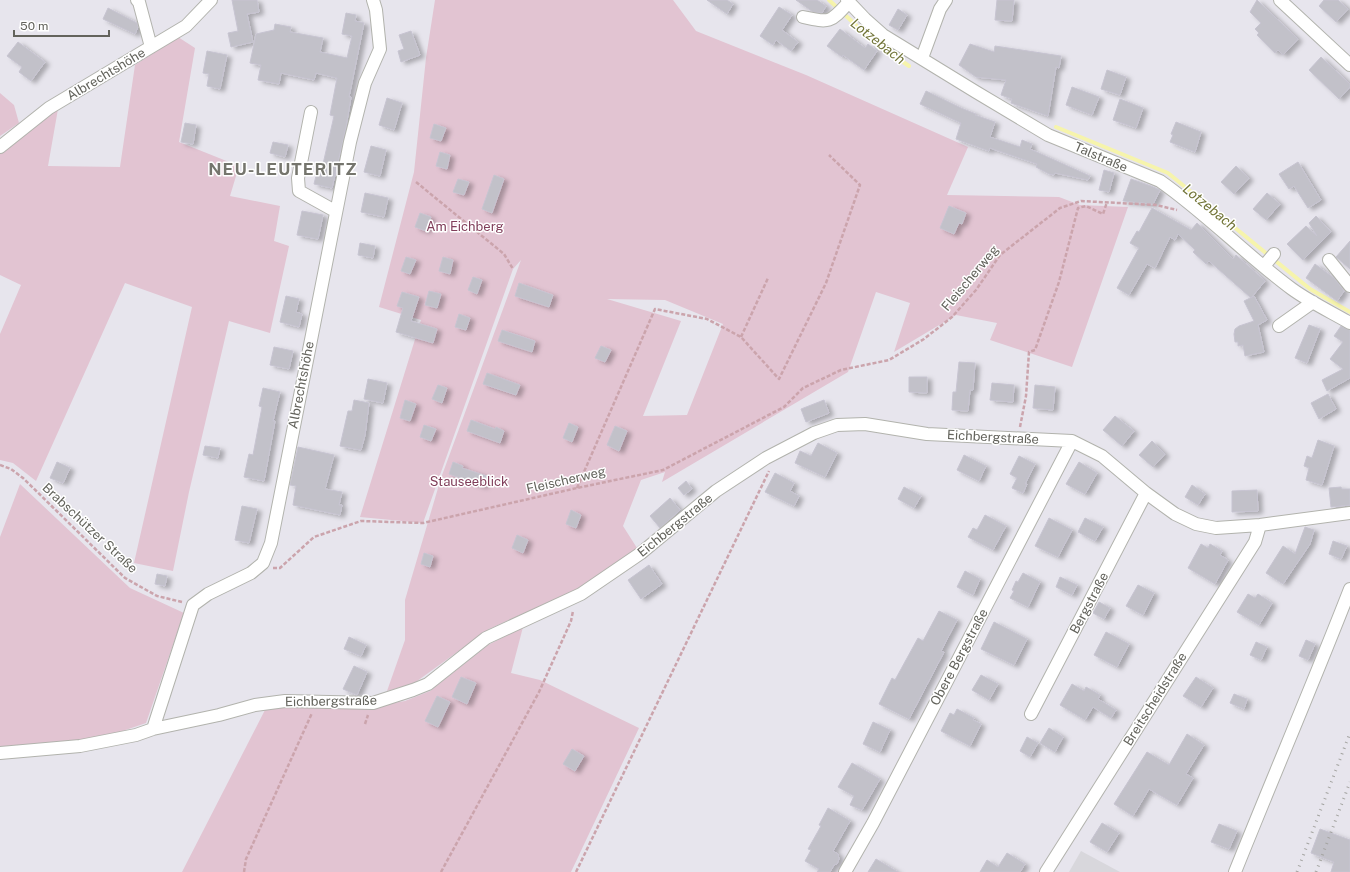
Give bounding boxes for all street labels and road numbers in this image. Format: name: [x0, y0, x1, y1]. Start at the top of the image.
street label: Albrechtshöhe: [64, 45, 148, 103]
street label: Talstraße: [1072, 139, 1130, 175]
street label: Fleischerweg: [938, 242, 1002, 314]
street label: Albrechtshöhe: [285, 340, 317, 430]
street label: Eichbergstraße: [947, 427, 1039, 447]
street label: Fleischerweg: [525, 464, 607, 496]
street label: Brabschützer Straße: [39, 480, 141, 576]
street label: Eichbergstraße: [635, 490, 715, 560]
street label: Bergstraße: [1067, 570, 1111, 636]
street label: Obere Bergstraße: [927, 606, 991, 708]
street label: Breitscheidstraße: [1120, 650, 1190, 748]
street label: Eichbergstraße: [285, 693, 377, 709]

